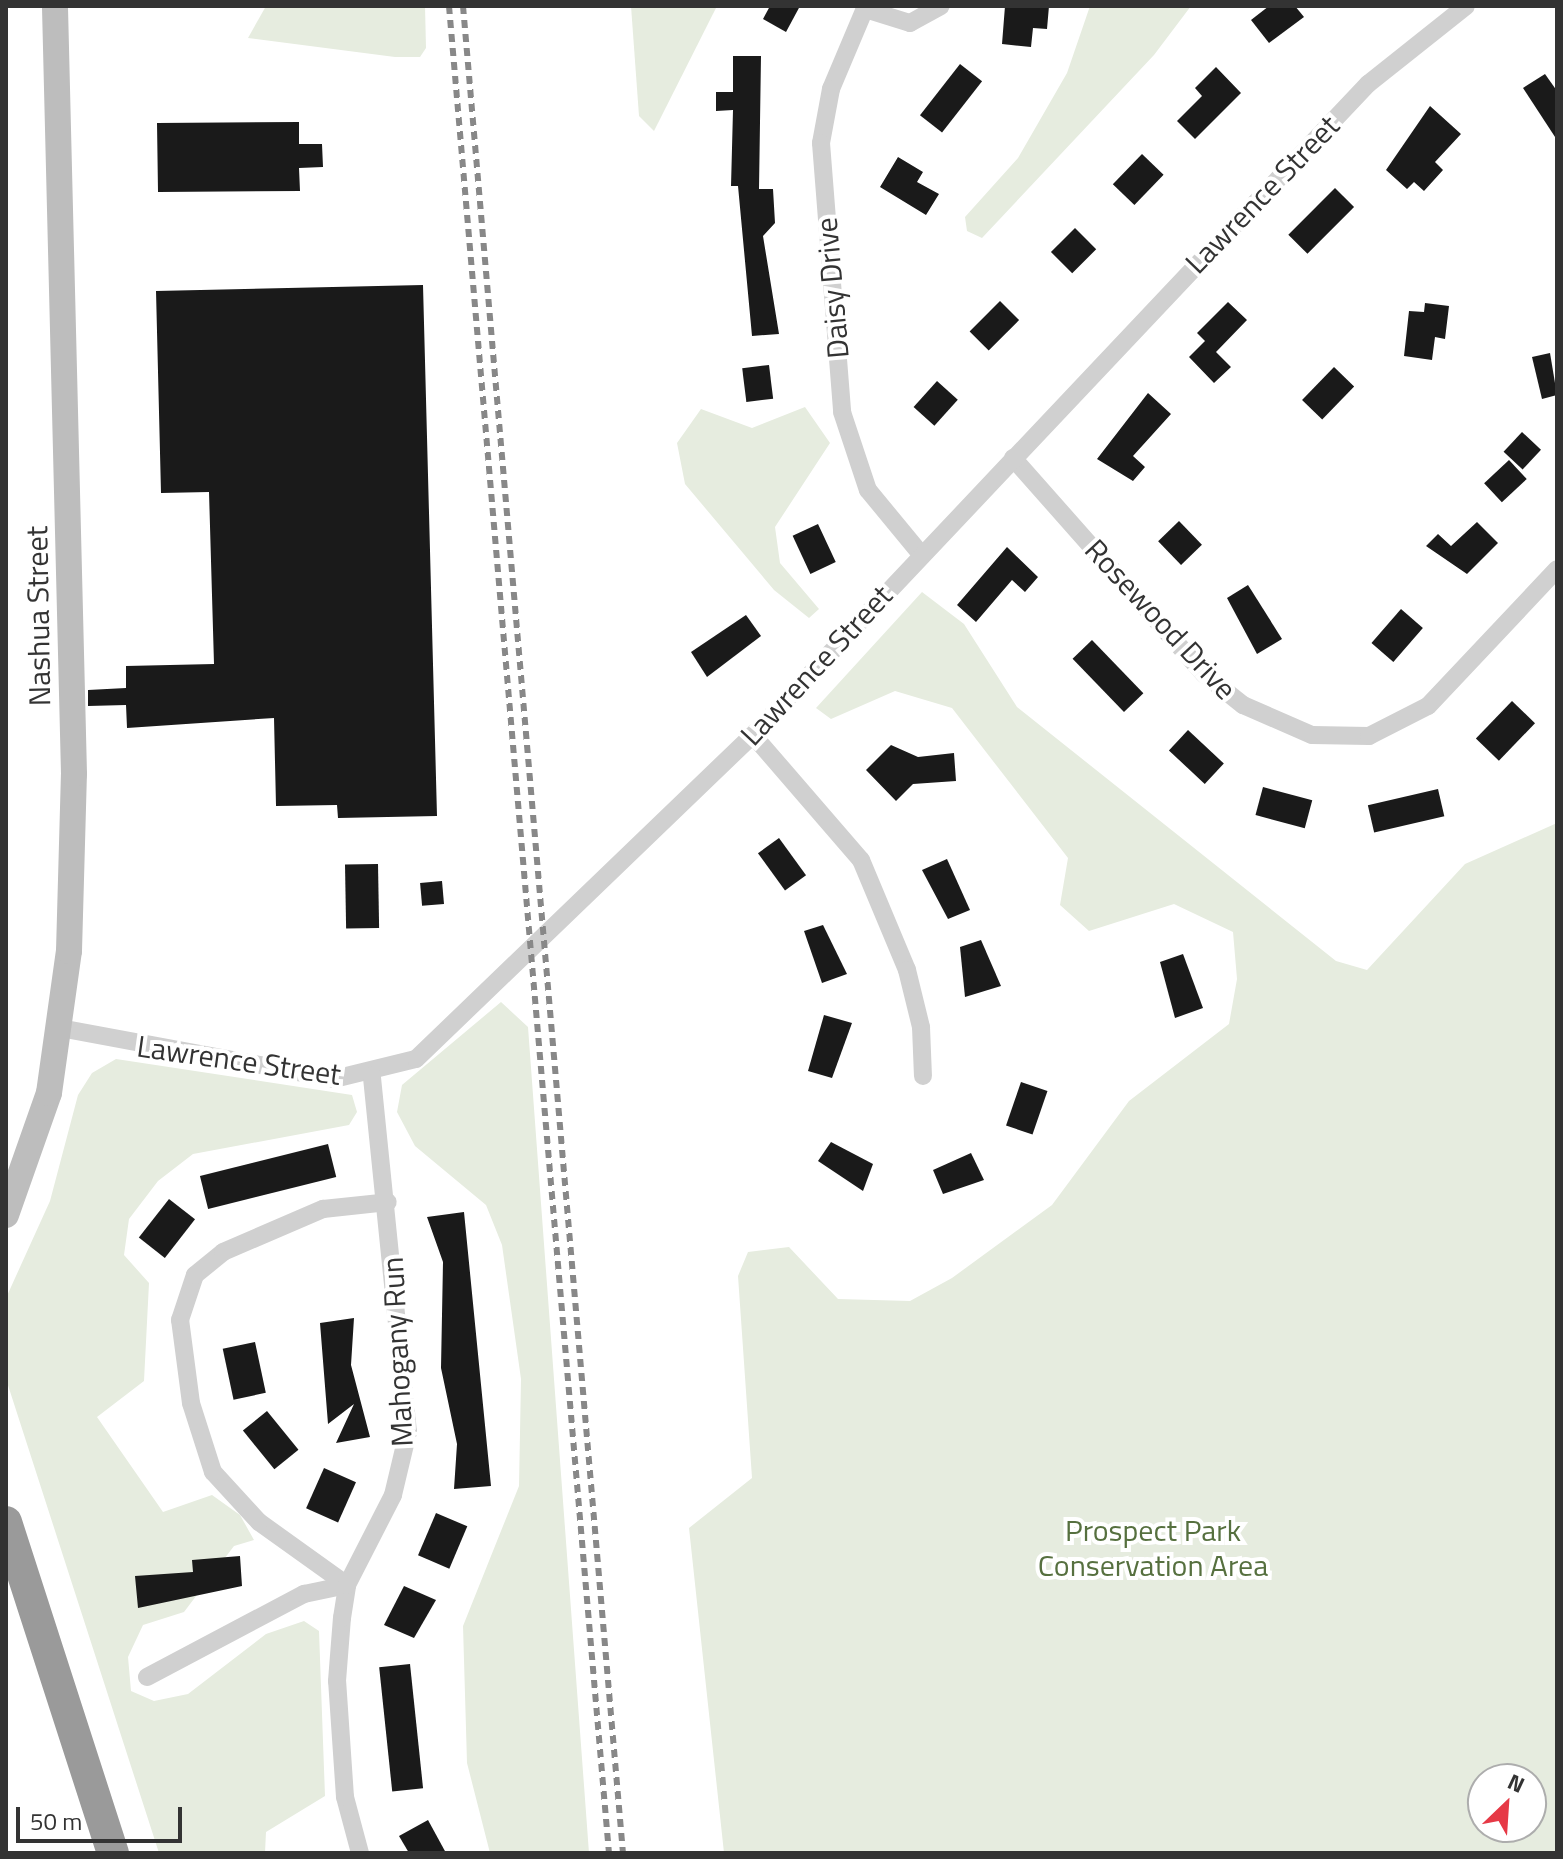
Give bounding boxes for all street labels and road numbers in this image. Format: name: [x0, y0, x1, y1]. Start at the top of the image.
street label: Lawrence Street: [1178, 108, 1346, 280]
street label: Daisy Drive: [808, 216, 856, 360]
street label: Nashua Street: [18, 526, 58, 706]
street label: Rosewood Drive: [1078, 532, 1244, 706]
street label: Lawrence Street: [733, 578, 899, 752]
street label: Lawrence Street: [135, 1028, 343, 1092]
street label: Mahogany Run: [374, 1256, 420, 1448]

